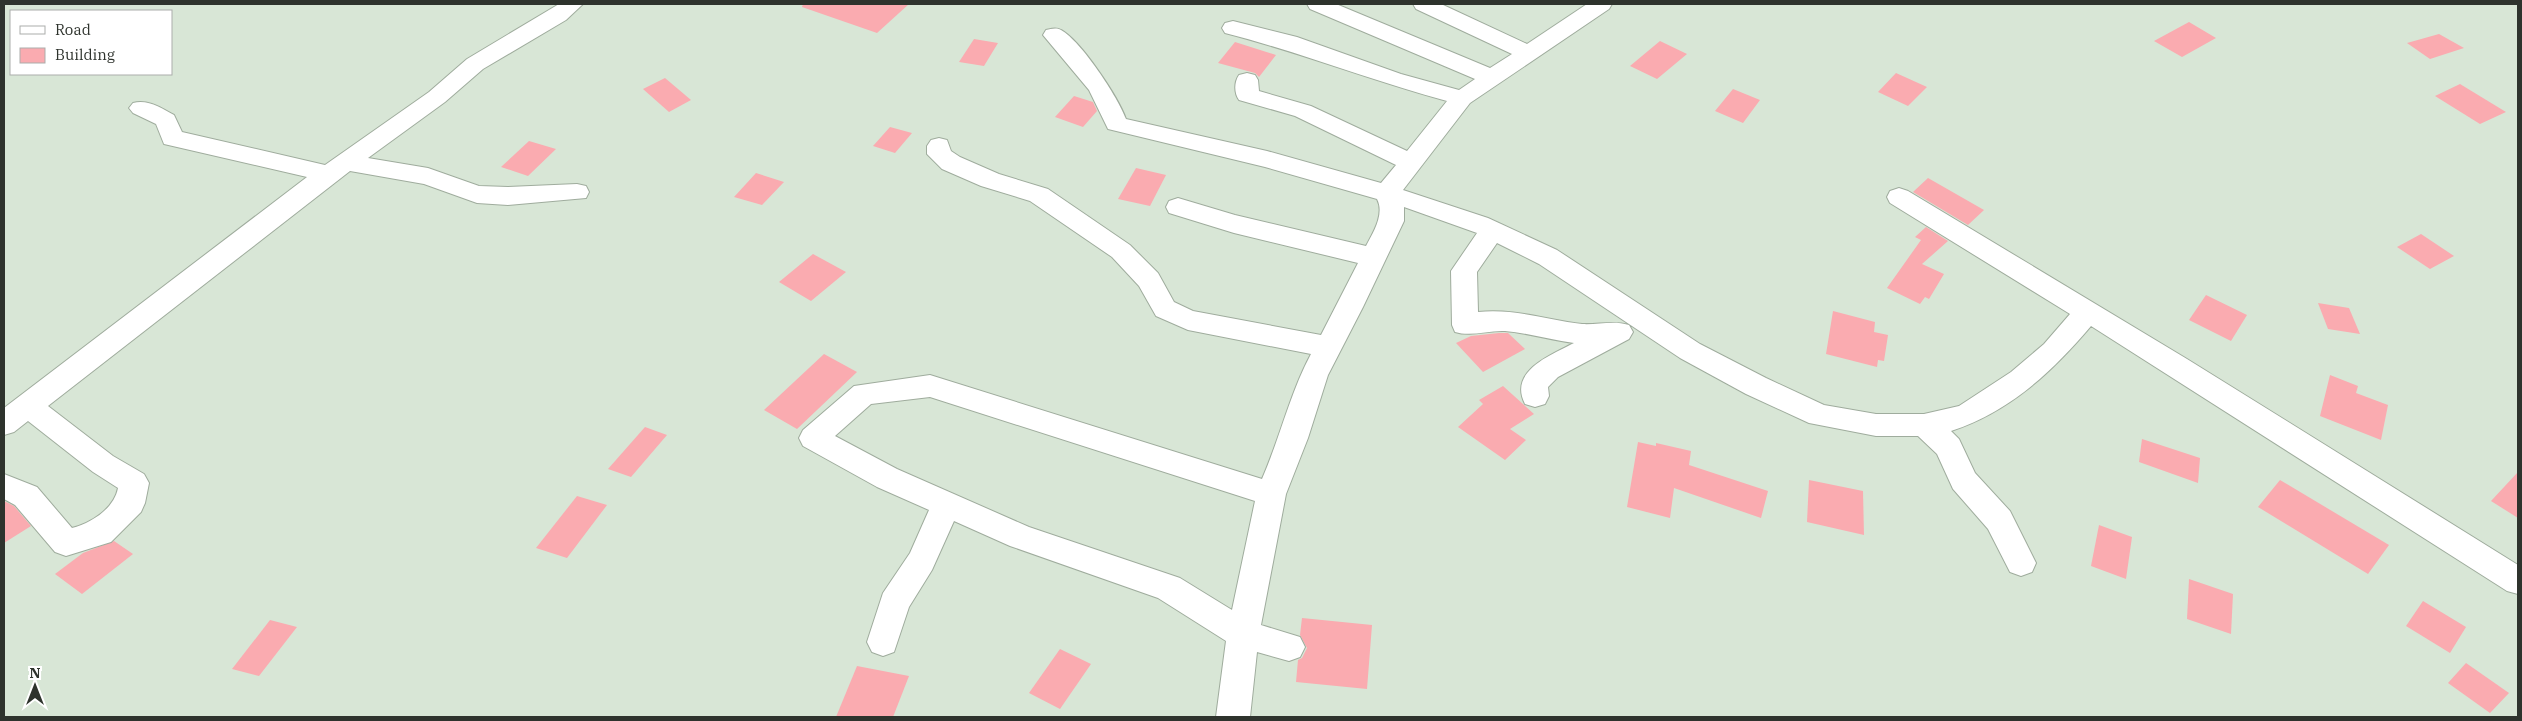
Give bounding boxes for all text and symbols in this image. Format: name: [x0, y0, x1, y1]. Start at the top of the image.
legend: [10, 10, 172, 75]
text: Road: [55, 20, 91, 39]
text: Building: [55, 45, 115, 64]
north arrow: [10, 661, 60, 711]
text: N: [29, 664, 41, 682]

